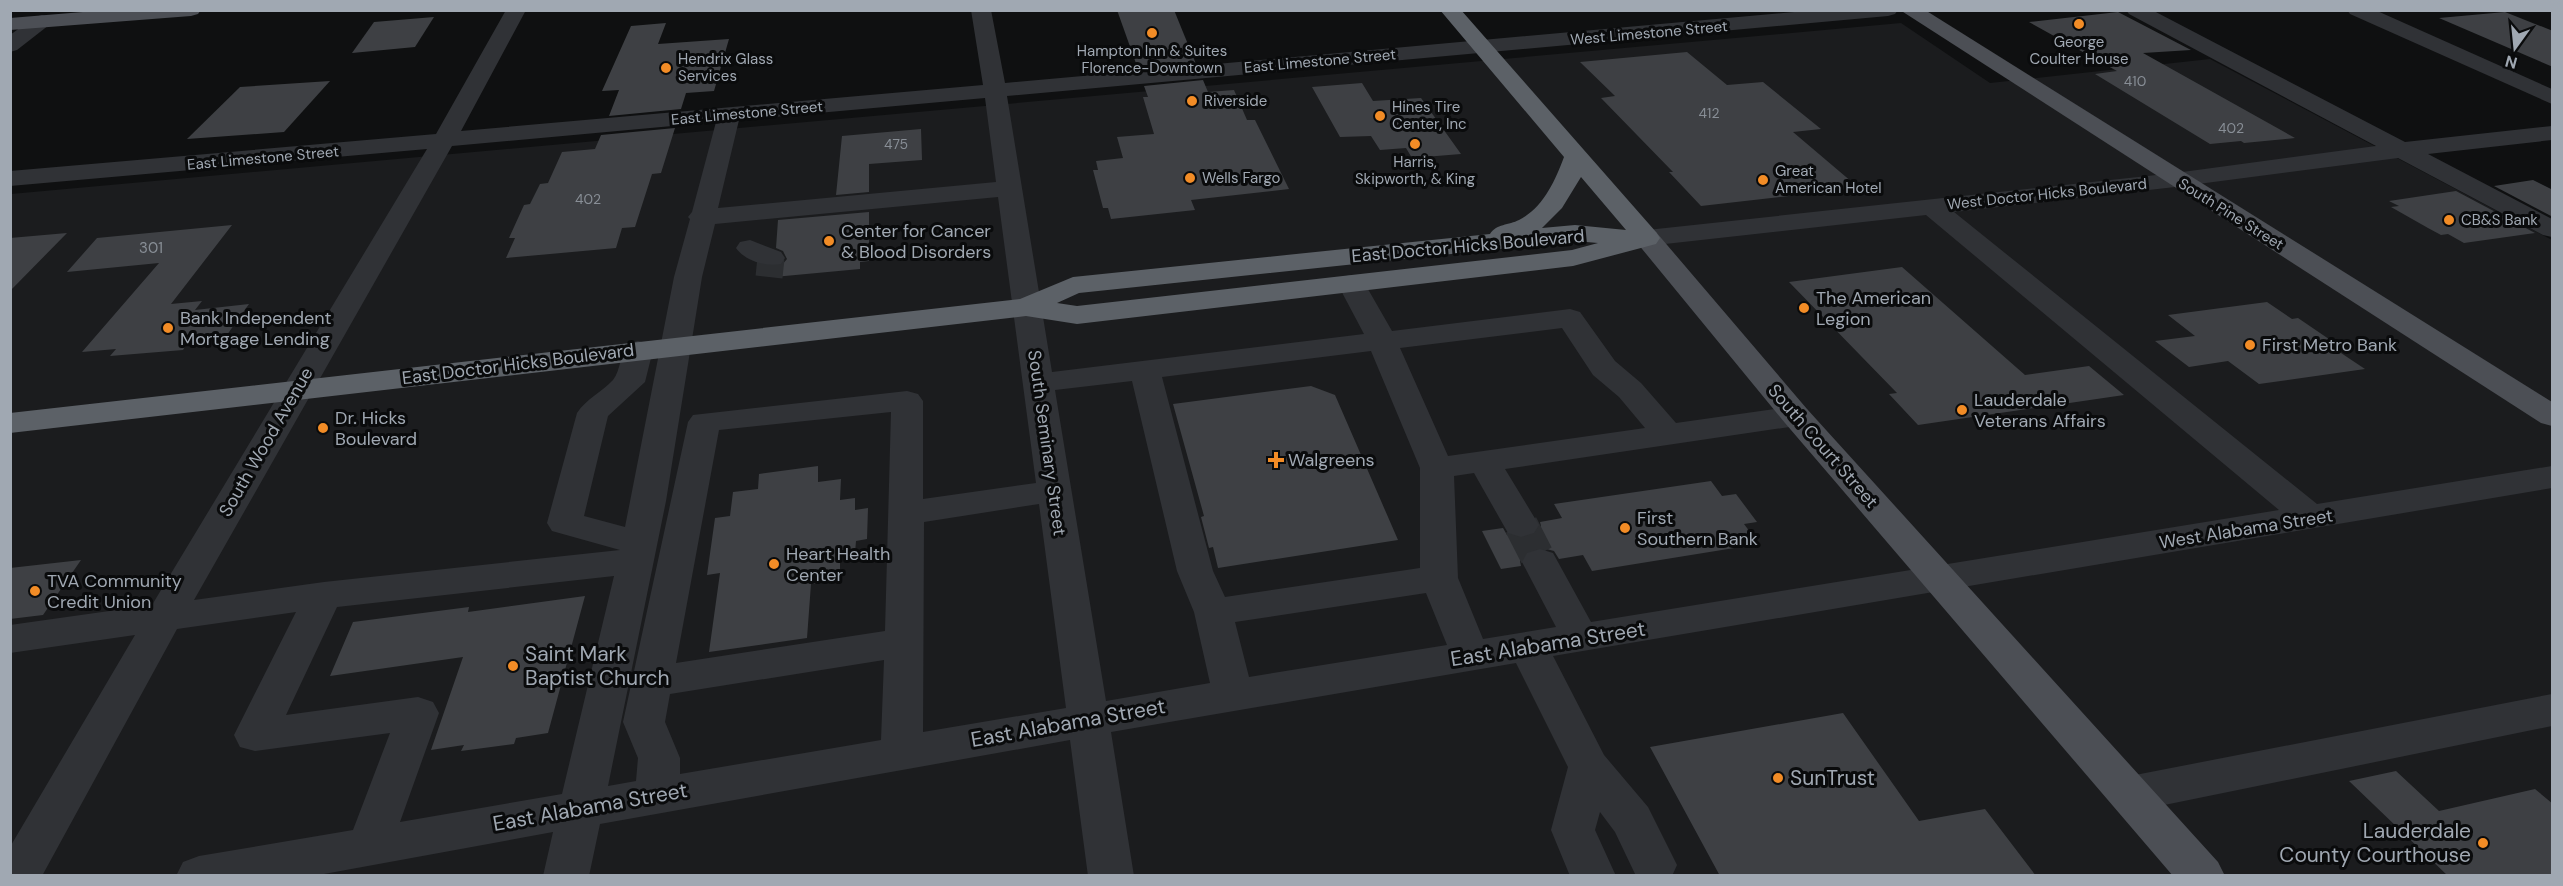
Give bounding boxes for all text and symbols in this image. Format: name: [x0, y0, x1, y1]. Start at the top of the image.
street label: West Limestone Street: [1569, 16, 1729, 50]
marker: George Coulter House: [2072, 17, 2086, 31]
north arrow: [2485, 18, 2545, 78]
marker: Hampton Inn & Suites Florence-Downtown: [1145, 26, 1159, 40]
place label: George Coulter House: [2029, 32, 2129, 69]
place label: Hampton Inn & Suites Florence-Downtown: [1077, 41, 1227, 78]
street label: East Limestone Street: [1243, 44, 1397, 78]
place label: Hendrix Glass Services: [678, 49, 773, 86]
text: N: [2503, 50, 2520, 74]
marker: Hendrix Glass Services: [659, 61, 673, 75]
house number: 410: [2124, 72, 2146, 90]
place label: Riverside: [1204, 91, 1267, 111]
marker: Riverside: [1185, 94, 1199, 108]
street label: East Limestone Street: [670, 96, 824, 130]
place label: Hines Tire Center, Inc: [1392, 97, 1467, 134]
house number: 412: [1699, 104, 1719, 122]
marker: Hines Tire Center, Inc: [1373, 109, 1387, 123]
house number: 402: [2218, 119, 2244, 137]
house number: 475: [884, 135, 908, 153]
marker: Harris, Skipworth, & King: [1408, 137, 1422, 151]
street label: East Limestone Street: [186, 141, 340, 175]
place label: Harris, Skipworth, & King: [1355, 152, 1475, 189]
place label: Great American Hotel: [1775, 161, 1882, 198]
place label: Wells Fargo: [1202, 168, 1281, 188]
marker: Wells Fargo: [1183, 171, 1197, 185]
marker: Great American Hotel: [1756, 173, 1770, 187]
street label: West Doctor Hicks Boulevard: [1946, 174, 2148, 214]
street label: South Pine Street: [2175, 174, 2288, 254]
house number: 402: [575, 190, 601, 208]
place label: CB&S Bank: [2461, 210, 2538, 230]
marker: CB&S Bank: [2442, 213, 2456, 227]
place label: Center for Cancer & Blood Disorders: [841, 219, 991, 264]
street label: East Doctor Hicks Boulevard: [1350, 224, 1586, 268]
marker: Center for Cancer & Blood Disorders: [822, 234, 836, 248]
house number: 301: [139, 238, 163, 258]
place label: The American Legion: [1816, 286, 1931, 331]
marker: The American Legion: [1797, 301, 1811, 315]
place label: Bank Independent Mortgage Lending: [180, 306, 332, 351]
marker: Bank Independent Mortgage Lending: [161, 321, 175, 335]
place label: First Metro Bank: [2262, 333, 2397, 357]
street label: East Doctor Hicks Boulevard: [400, 338, 636, 390]
marker: First Metro Bank: [2243, 338, 2257, 352]
street label: South Seminary Street: [1022, 349, 1072, 537]
street label: South Wood Avenue: [213, 363, 319, 521]
street label: South Court Street: [1762, 379, 1884, 513]
place label: Lauderdale Veterans Affairs: [1974, 388, 2106, 433]
marker: Lauderdale Veterans Affairs: [1955, 403, 1969, 417]
place label: Dr. Hicks Boulevard: [335, 406, 417, 451]
marker: Dr. Hicks Boulevard: [316, 421, 330, 435]
place label: Walgreens: [1288, 448, 1375, 472]
marker: Walgreens: [1269, 453, 1283, 467]
street label: West Alabama Street: [2157, 503, 2335, 555]
place label: First Southern Bank: [1637, 506, 1758, 551]
marker: First Southern Bank: [1618, 521, 1632, 535]
place label: Heart Health Center: [786, 542, 890, 587]
marker: Heart Health Center: [767, 557, 781, 571]
place label: TVA Community Credit Union: [47, 569, 182, 614]
marker: TVA Community Credit Union: [28, 584, 42, 598]
street label: East Alabama Street: [1448, 615, 1648, 673]
place label: Saint Mark Baptist Church: [525, 640, 670, 692]
marker: Saint Mark Baptist Church: [506, 659, 520, 673]
street label: East Alabama Street: [969, 692, 1167, 754]
place label: SunTrust: [1790, 764, 1875, 792]
marker: SunTrust: [1771, 771, 1785, 785]
street label: East Alabama Street: [491, 776, 689, 838]
place label: Lauderdale County Courthouse: [2279, 817, 2471, 869]
marker: Lauderdale County Courthouse: [2476, 836, 2490, 850]

